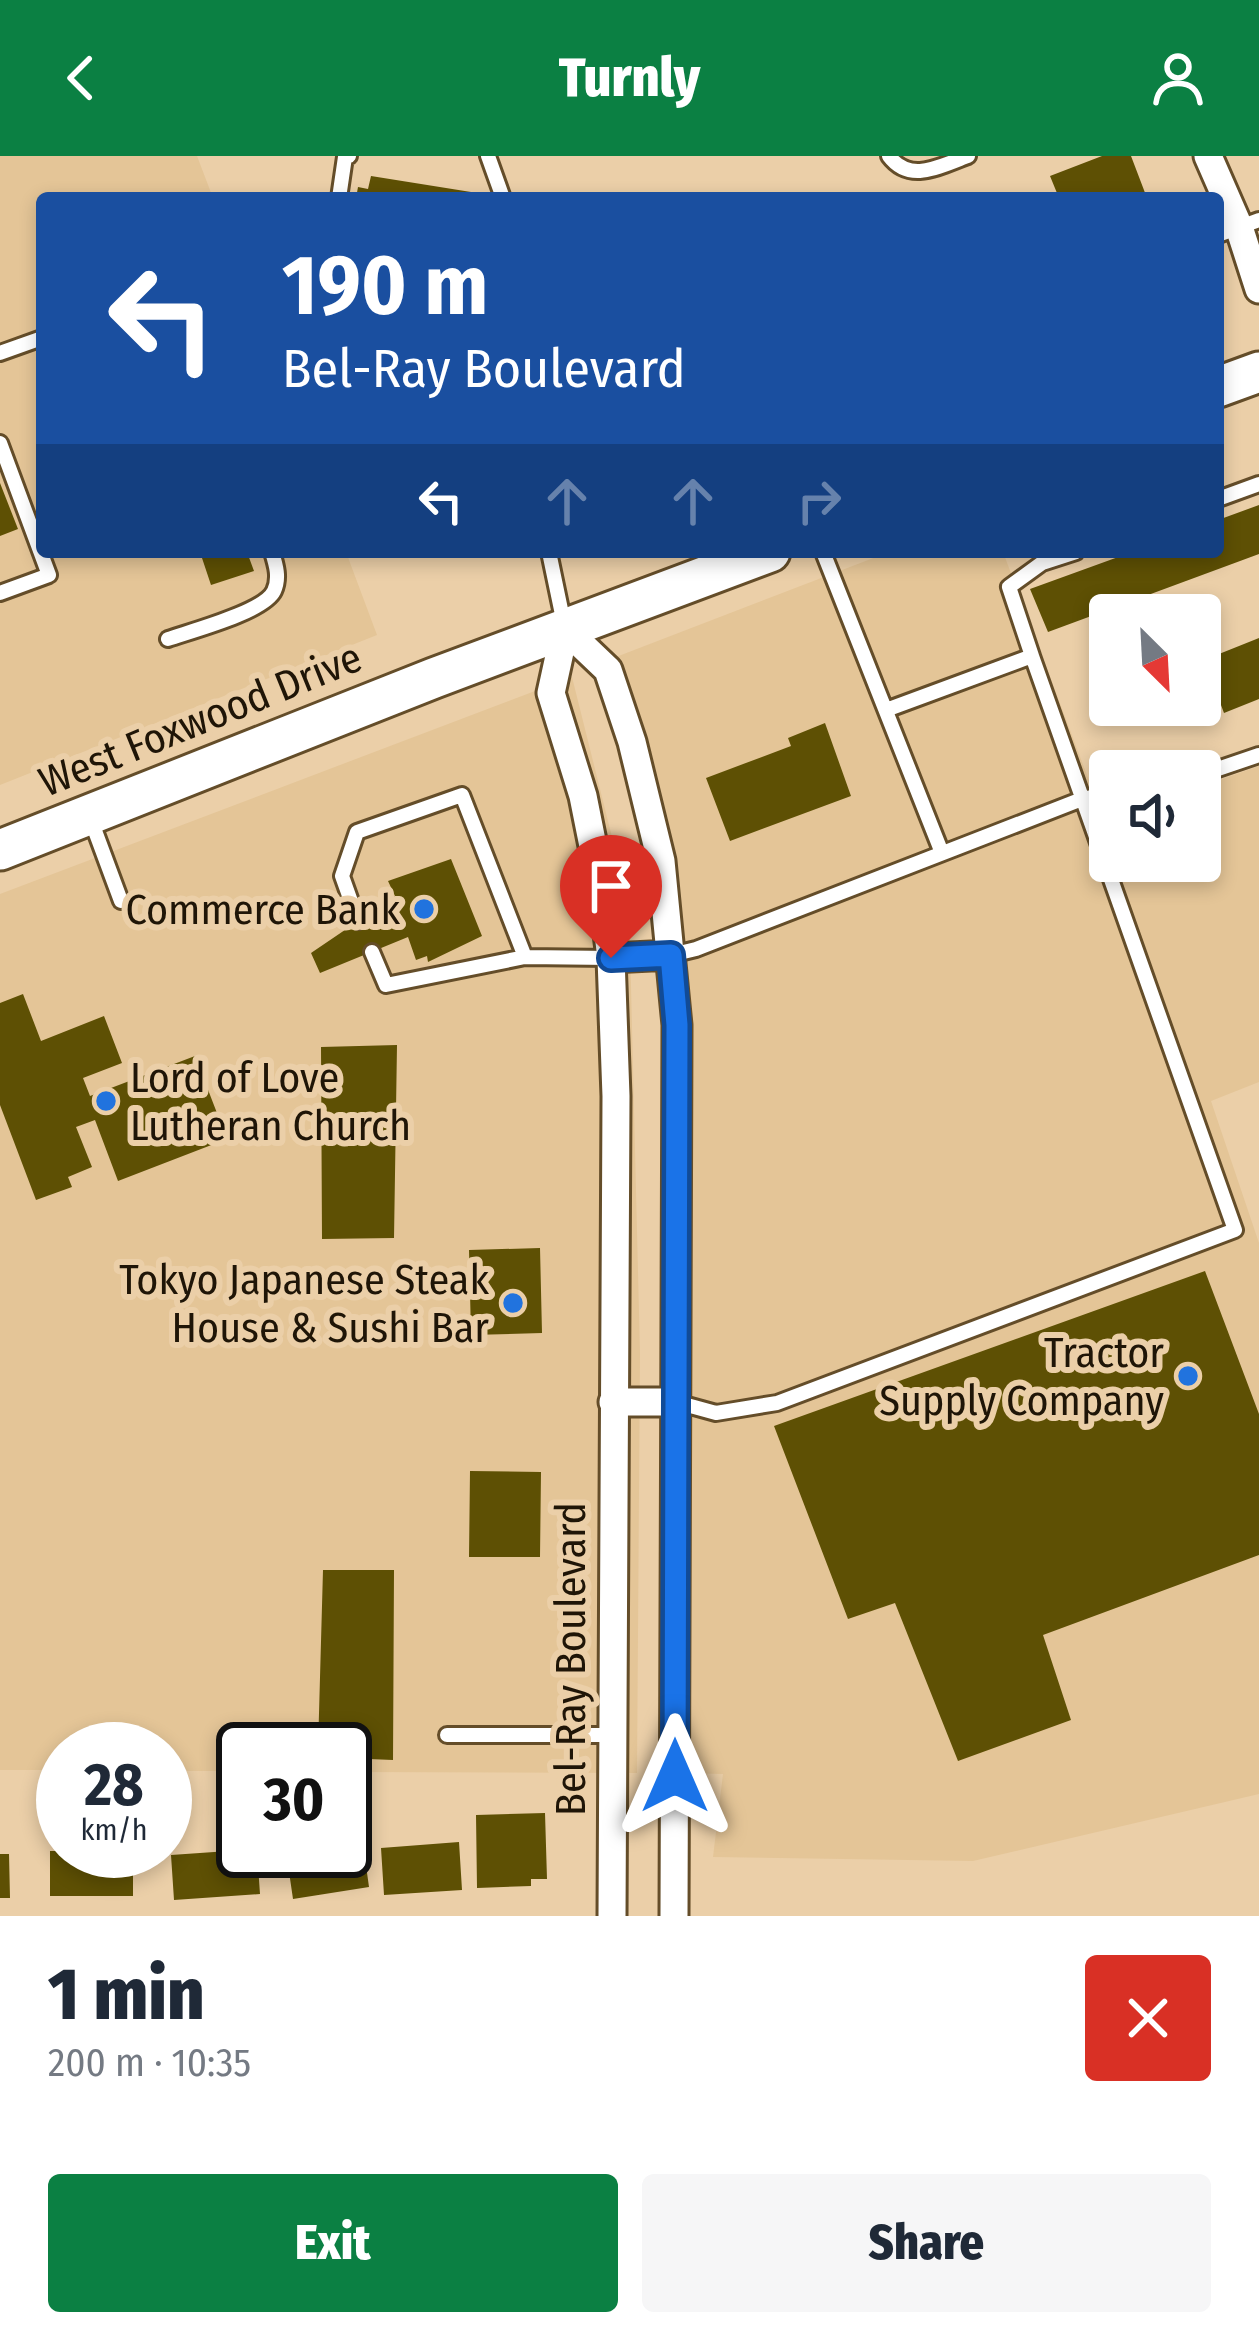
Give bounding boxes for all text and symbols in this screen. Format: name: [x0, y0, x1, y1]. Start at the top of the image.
icon: back: [48, 45, 114, 111]
icon: person: [1145, 45, 1211, 111]
text: Turnly: [559, 46, 700, 110]
text: 190 m: [282, 235, 488, 336]
icon: left: [84, 240, 240, 396]
text: Bel-Ray Boulevard: [282, 337, 686, 401]
icon: left: [408, 468, 474, 534]
icon: ahead: [534, 468, 600, 534]
icon: ahead: [660, 468, 726, 534]
icon: right: [786, 468, 852, 534]
north arrow: [1089, 594, 1221, 726]
map controls: [1089, 594, 1221, 882]
street label: West Foxwood Drive: [32, 632, 369, 807]
button: sound: [1089, 750, 1221, 882]
pin: [560, 835, 662, 958]
icon: arrive: [578, 853, 644, 919]
place label: Commerce Bank: [126, 885, 400, 935]
marker: Commerce Bank: [411, 896, 437, 922]
place label: Lord of Love Lutheran Church: [130, 1053, 411, 1151]
marker: Lord of Love Lutheran Church: [93, 1088, 119, 1114]
place label: Tokyo Japanese Steak House & Sushi Bar: [119, 1255, 489, 1353]
marker: Tokyo Japanese Steak House & Sushi Bar: [500, 1290, 526, 1316]
place label: Tractor Supply Company: [879, 1328, 1164, 1426]
marker: Tractor Supply Company: [1175, 1363, 1201, 1389]
street label: Bel-Ray Boulevard: [546, 1502, 596, 1816]
position arrow: [612, 1713, 738, 1839]
speed limit sign: 30: [216, 1722, 372, 1878]
text: 28: [84, 1749, 144, 1821]
text: km/h: [81, 1812, 147, 1848]
text: 1 min: [48, 1952, 205, 2038]
button: close: [1085, 1955, 1211, 2081]
text: 200 m · 10:35: [48, 2040, 251, 2086]
button: Exit: [48, 2174, 618, 2312]
button: Share: [642, 2174, 1211, 2312]

